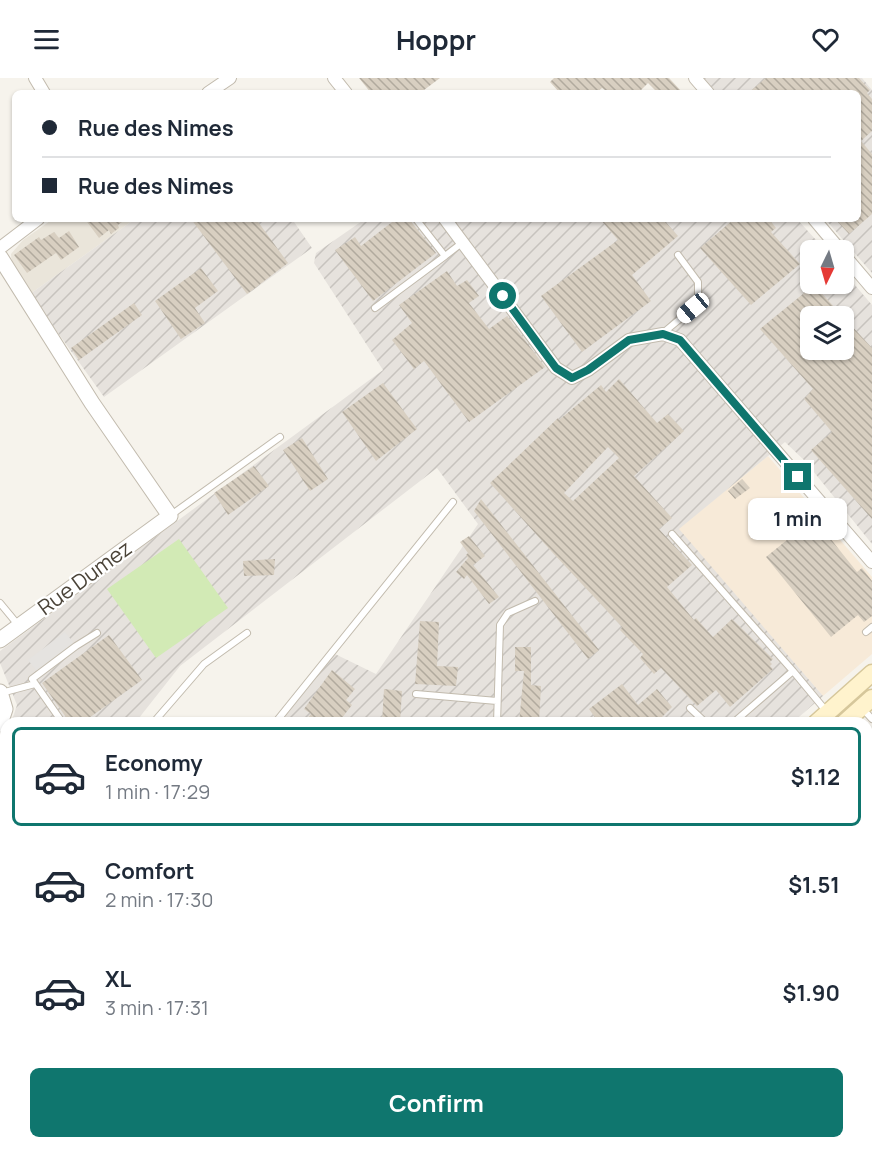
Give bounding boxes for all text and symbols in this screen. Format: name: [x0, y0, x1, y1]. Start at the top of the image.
text: Hoppr: [396, 21, 476, 58]
icon: menu: [30, 23, 63, 56]
icon: heart: [809, 23, 842, 56]
text: Rue des Nimes: [78, 113, 234, 143]
text: Rue des Nimes: [78, 171, 234, 201]
north arrow: [800, 240, 854, 294]
map controls: [800, 240, 854, 360]
route start: [489, 282, 516, 309]
car: [673, 290, 713, 326]
button: layers: [800, 306, 854, 360]
route end: [784, 463, 811, 490]
callout: 1 min: [748, 498, 848, 540]
text: 1 min: [773, 505, 822, 532]
street label: Rue Dumez: [32, 534, 137, 621]
text: Economy: [105, 748, 203, 778]
icon: car: [33, 750, 87, 804]
text: $1.12: [791, 762, 840, 792]
text: 1 min · 17:29: [105, 778, 210, 805]
text: Comfort: [105, 856, 194, 886]
icon: car: [33, 858, 87, 912]
text: $1.51: [788, 870, 840, 900]
text: 2 min · 17:30: [105, 886, 214, 913]
text: XL: [105, 964, 131, 994]
icon: car: [33, 966, 87, 1020]
text: $1.90: [783, 978, 840, 1008]
text: 3 min · 17:31: [105, 994, 209, 1021]
button: Confirm: [30, 1068, 843, 1137]

